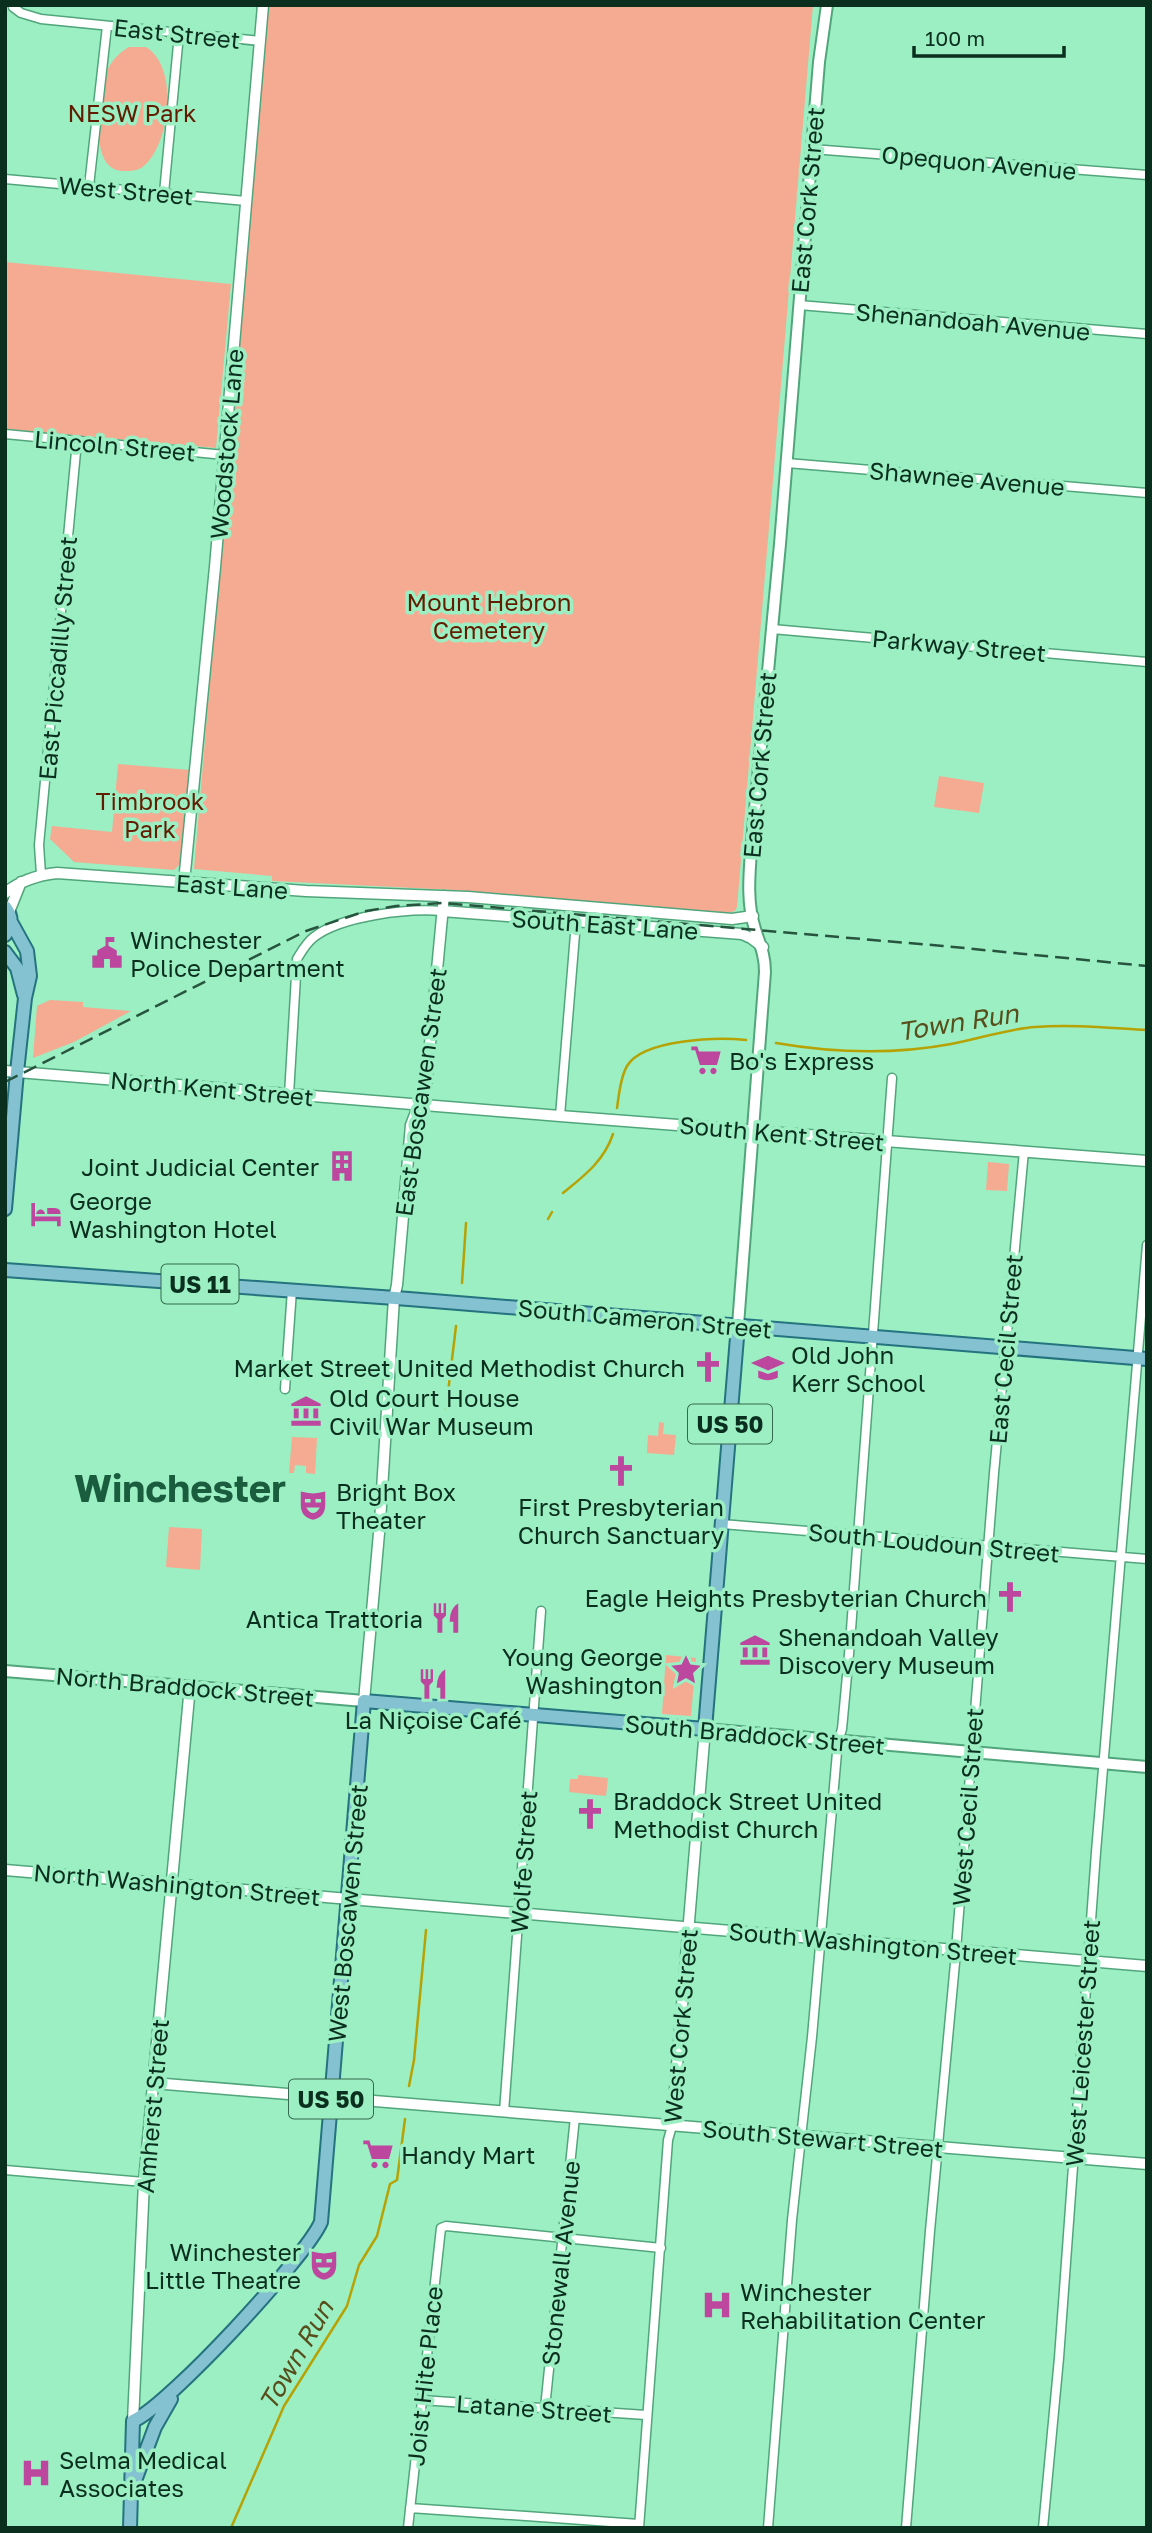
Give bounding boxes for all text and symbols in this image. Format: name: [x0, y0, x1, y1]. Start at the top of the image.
street label: East Street: [112, 12, 242, 54]
scale bar: [914, 14, 1064, 58]
text: 100 m: [925, 25, 985, 51]
park label: NESW Park: [68, 98, 197, 127]
street label: East Cork Street: [784, 106, 830, 294]
street label: Opequon Avenue: [880, 139, 1078, 185]
street label: West Street: [57, 170, 195, 210]
street label: Shenandoah Avenue: [855, 296, 1091, 346]
street label: Woodstock Lane: [203, 348, 249, 540]
street label: Lincoln Street: [33, 424, 197, 466]
street label: Shawnee Avenue: [868, 455, 1066, 501]
street label: East Piccadilly Street: [32, 535, 82, 781]
park label: Mount Hebron Cemetery: [407, 587, 571, 644]
street label: Parkway Street: [871, 623, 1047, 667]
street label: East Cork Street: [736, 671, 782, 859]
park label: Timbrook Park: [96, 786, 204, 843]
street label: East Lane: [175, 868, 289, 904]
street label: South East Lane: [511, 903, 699, 945]
place label: Winchester Police Department: [130, 925, 345, 982]
public building icon: Winchester Police Department: [90, 936, 124, 970]
street label: East Boscawen Street: [388, 966, 452, 1218]
water label: Town Run: [896, 997, 1021, 1047]
supermarket icon: Bo's Express: [689, 1043, 723, 1077]
place label: Bo's Express: [729, 1046, 874, 1075]
street label: North Kent Street: [109, 1065, 315, 1111]
street label: South Kent Street: [678, 1110, 886, 1156]
building icon: Joint Judicial Center: [325, 1149, 359, 1183]
place label: Joint Judicial Center: [81, 1152, 319, 1181]
place label: George Washington Hotel: [69, 1186, 277, 1243]
hotel icon: George Washington Hotel: [29, 1197, 63, 1231]
street label: East Cecil Street: [982, 1253, 1028, 1445]
road number: US 11: [162, 1264, 238, 1303]
street label: South Cameron Street: [517, 1292, 773, 1344]
place label: Old John Kerr School: [791, 1340, 925, 1397]
church icon: Market Street United Methodist Church: [691, 1350, 725, 1384]
school or university icon: Old John Kerr School: [751, 1351, 785, 1385]
place label: Market Street United Methodist Church: [233, 1353, 685, 1382]
place label: Old Court House Civil War Museum: [329, 1383, 534, 1440]
museum icon: Old Court House Civil War Museum: [289, 1394, 323, 1428]
road number: US 50: [688, 1404, 772, 1443]
church icon: First Presbyterian Church Sanctuary: [604, 1454, 638, 1488]
district label: Winchester: [74, 1465, 286, 1510]
place label: Bright Box Theater: [336, 1477, 456, 1534]
theatre icon: Bright Box Theater: [296, 1488, 330, 1522]
place label: First Presbyterian Church Sanctuary: [518, 1492, 724, 1549]
street label: South Loudoun Street: [807, 1517, 1061, 1567]
church icon: Eagle Heights Presbyterian Church: [993, 1580, 1027, 1614]
place label: Eagle Heights Presbyterian Church: [585, 1583, 987, 1612]
restaurant icon: Antica Trattoria: [429, 1601, 463, 1635]
place label: Antica Trattoria: [246, 1604, 423, 1633]
place label: Shenandoah Valley Discovery Museum: [778, 1622, 999, 1679]
museum icon: Shenandoah Valley Discovery Museum: [738, 1633, 772, 1667]
place label: Young George Washington: [502, 1642, 663, 1699]
place icon: Young George Washington: [669, 1653, 703, 1687]
street label: North Braddock Street: [55, 1660, 315, 1712]
restaurant icon: La Niçoise Café: [416, 1667, 450, 1701]
place label: La Niçoise Café: [344, 1705, 522, 1734]
street label: West Cecil Street: [946, 1707, 988, 1907]
street label: South Braddock Street: [624, 1708, 886, 1760]
street label: West Boscawen Street: [321, 1783, 373, 2043]
place label: Braddock Street United Methodist Church: [613, 1786, 882, 1843]
street label: Wolfe Street: [504, 1790, 542, 1934]
church icon: Braddock Street United Methodist Church: [573, 1797, 607, 1831]
street label: North Washington Street: [32, 1857, 322, 1911]
street label: South Washington Street: [728, 1916, 1018, 1970]
street label: West Leicester Street: [1059, 1918, 1105, 2168]
street label: West Cork Street: [657, 1928, 703, 2124]
street label: Amherst Street: [130, 2018, 174, 2194]
road number: US 50: [289, 2080, 373, 2118]
street label: South Stewart Street: [701, 2113, 945, 2163]
supermarket icon: Handy Mart: [361, 2137, 395, 2171]
place label: Handy Mart: [401, 2140, 535, 2169]
street label: Stonewall Avenue: [535, 2159, 585, 2367]
place label: Winchester Little Theatre: [145, 2237, 301, 2294]
theatre icon: Winchester Little Theatre: [307, 2248, 341, 2282]
place label: Winchester Rehabilitation Center: [740, 2277, 985, 2334]
street label: Joist Hite Place: [400, 2285, 448, 2467]
hospital icon: Winchester Rehabilitation Center: [700, 2288, 734, 2322]
water label: Town Run: [252, 2294, 340, 2415]
street label: Latane Street: [455, 2388, 613, 2428]
place label: Selma Medical Associates: [59, 2445, 227, 2502]
hospital icon: Selma Medical Associates: [19, 2456, 53, 2490]

